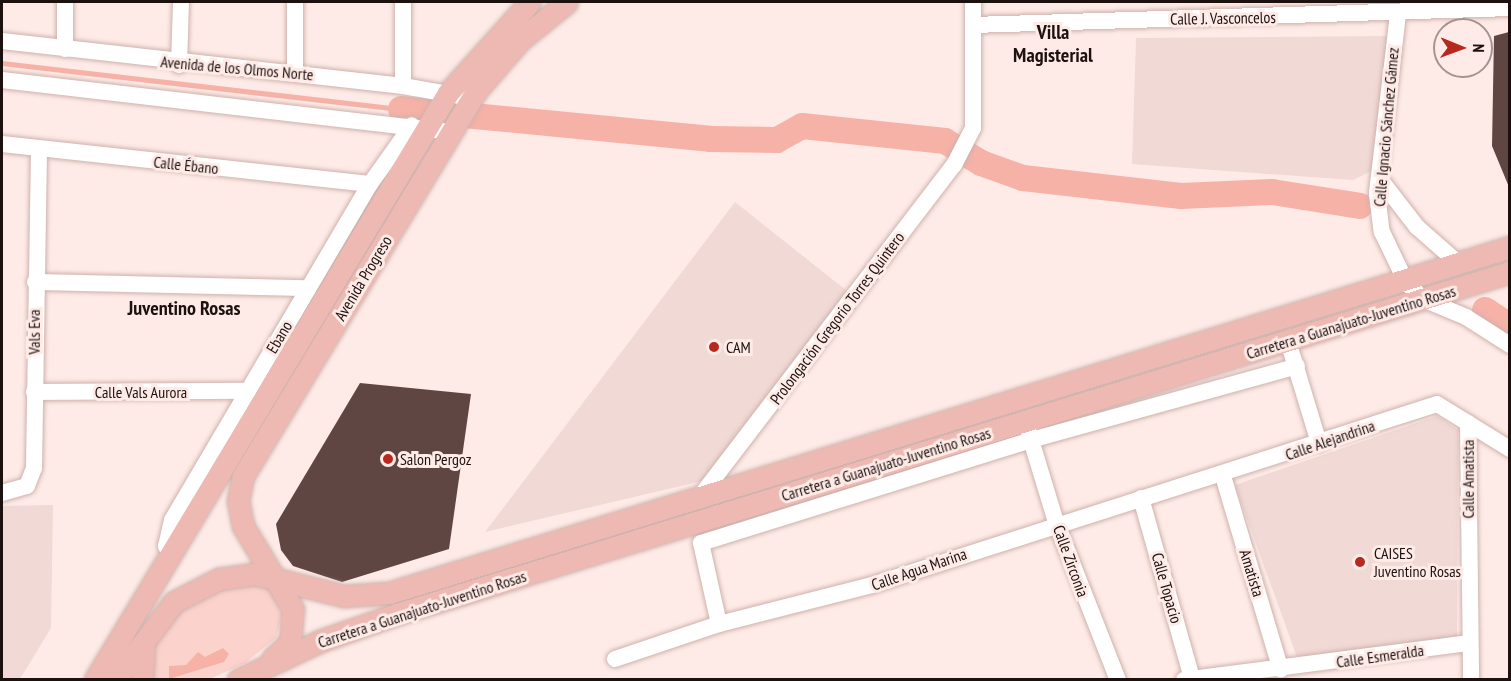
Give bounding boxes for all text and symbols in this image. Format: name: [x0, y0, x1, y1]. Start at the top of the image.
street label: Calle J. Vasconcelos: [1169, 7, 1277, 29]
north arrow: [1433, 18, 1493, 78]
district label: Villa Magisterial: [1013, 21, 1093, 68]
text: N: [1469, 44, 1489, 53]
street label: Calle Ignacio Sánchez Gámez: [1369, 46, 1403, 208]
street label: Avenida de los Olmos Norte: [160, 52, 314, 84]
street label: Calle Ébano: [153, 152, 219, 178]
street label: Prolongación Gregorio Torres Quintero: [766, 228, 908, 408]
street label: Avenida Progreso: [330, 232, 396, 324]
street label: Carretera a Guanajuato-Juventino Rosas: [1244, 281, 1458, 363]
district label: Juventino Rosas: [128, 296, 240, 320]
street label: Vals Eva: [24, 309, 44, 355]
street label: Ebano: [262, 317, 296, 357]
place label: CAM: [726, 337, 751, 357]
marker: CAM: [707, 340, 721, 354]
street label: Calle Vals Aurora: [94, 382, 188, 402]
street label: Calle Alejandrina: [1282, 416, 1378, 464]
street label: Carretera a Guanajuato-Juventino Rosas: [779, 423, 993, 505]
street label: Calle Amatista: [1458, 439, 1478, 519]
place label: Salon Pergoz: [400, 449, 471, 469]
marker: Salon Pergoz: [381, 452, 395, 466]
street label: Calle Zirconia: [1049, 522, 1093, 600]
place label: CAISES Juventino Rosas: [1374, 543, 1461, 581]
street label: Calle Agua Marina: [869, 544, 969, 594]
street label: Amatista: [1236, 547, 1268, 599]
street label: Calle Topacio: [1148, 550, 1186, 626]
marker: CAISES Juventino Rosas: [1351, 553, 1369, 571]
street label: Carretera a Guanajuato-Juventino Rosas: [315, 566, 529, 652]
street label: Calle Esmeralda: [1335, 640, 1425, 672]

